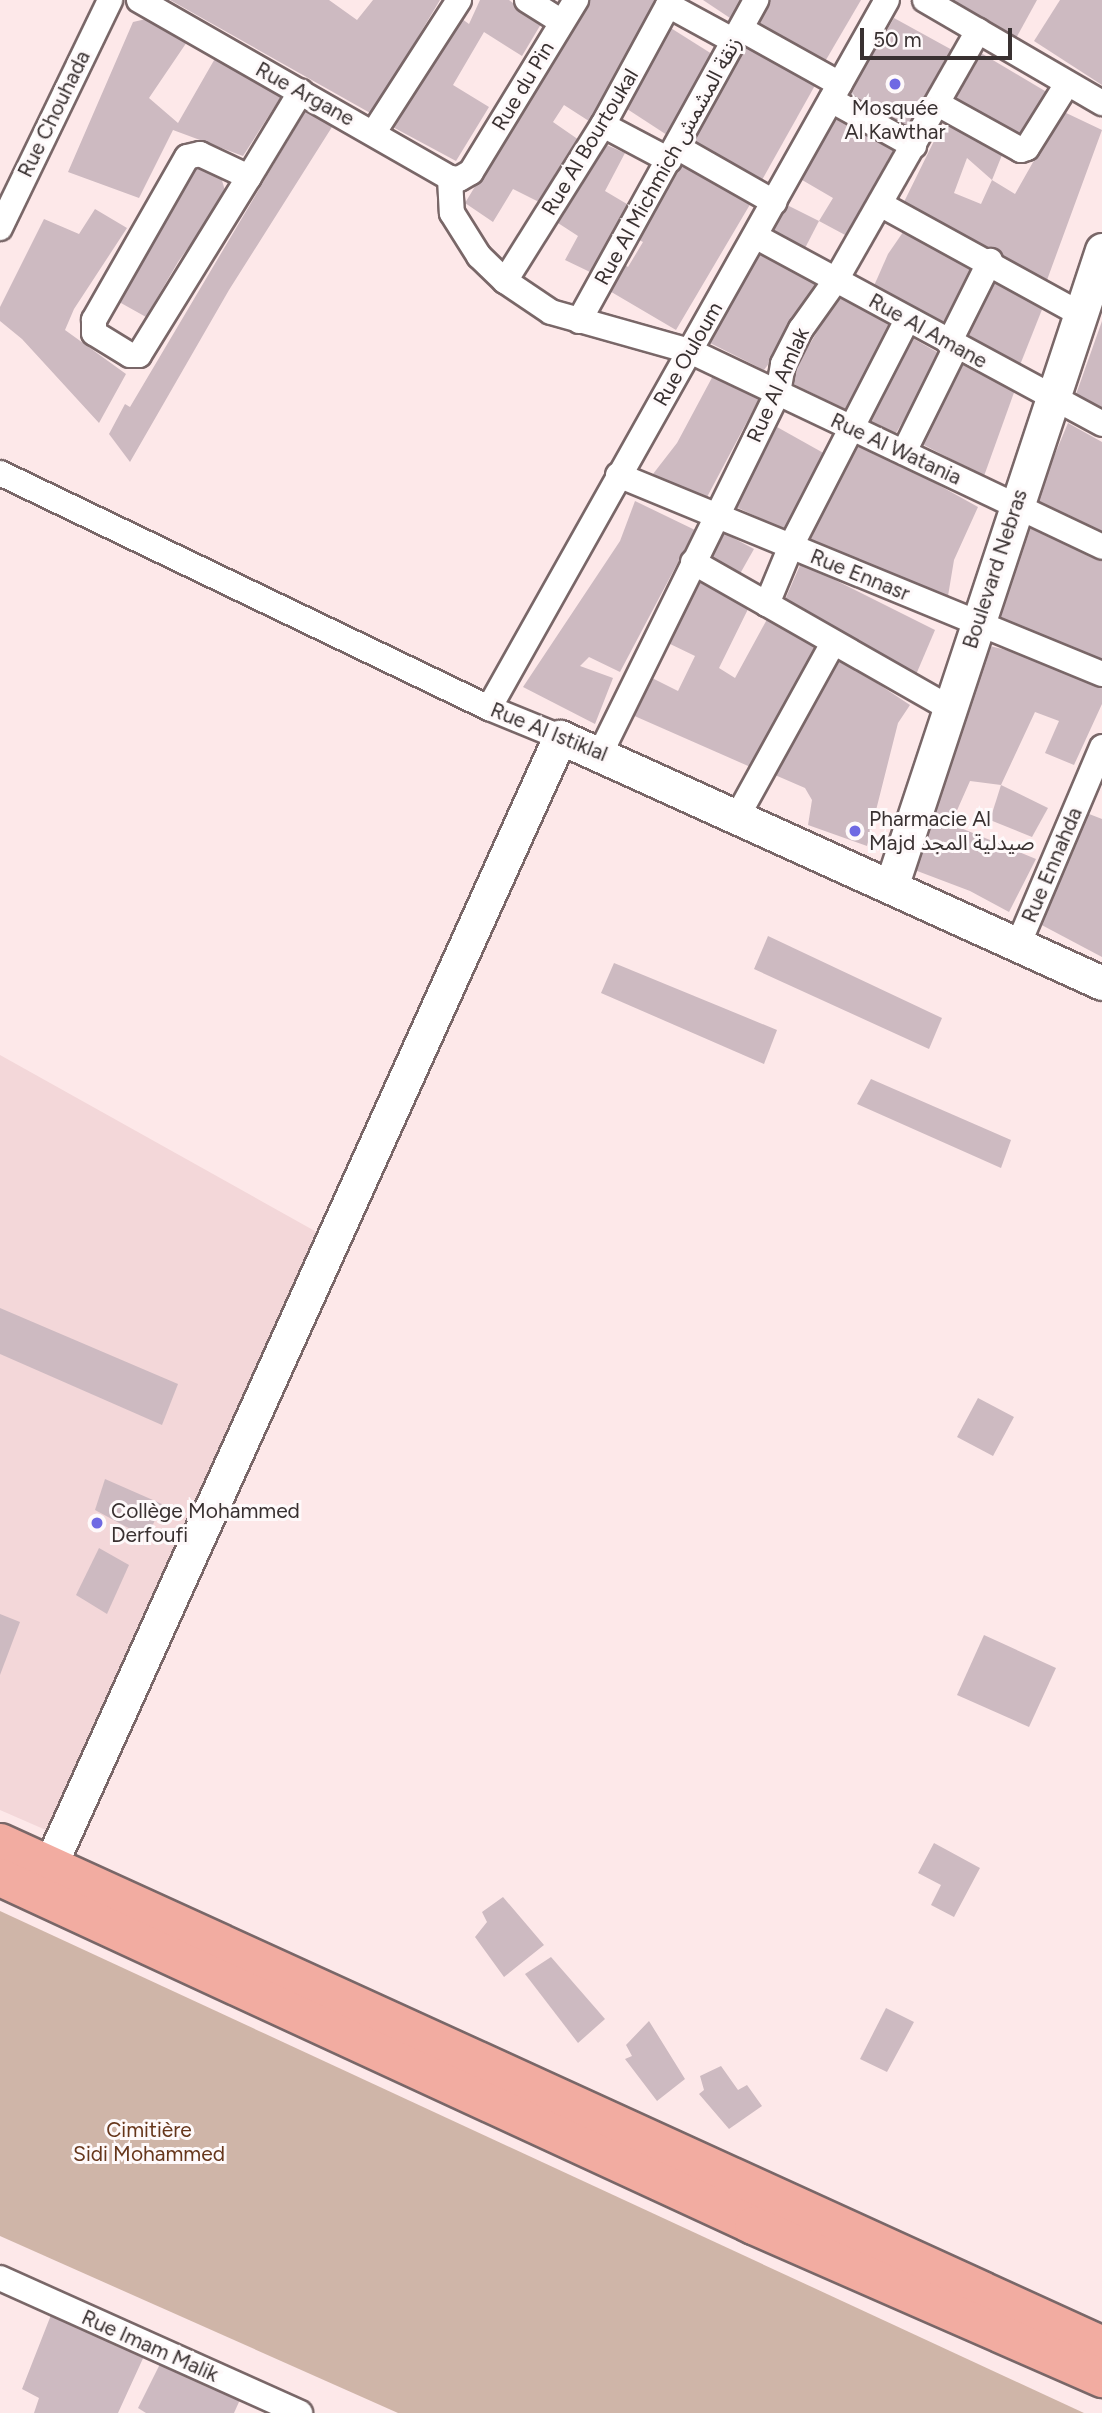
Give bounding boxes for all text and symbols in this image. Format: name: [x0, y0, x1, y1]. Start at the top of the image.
scale bar: [864, 14, 1016, 58]
text: 50 m: [873, 27, 922, 52]
street label: Rue Al Michmich زنقة المشمش: [589, 32, 747, 290]
street label: Rue du Pin: [487, 37, 559, 135]
street label: Rue Chouhada: [12, 47, 96, 181]
street label: Rue Argane: [251, 57, 359, 131]
street label: Rue Al Bourtoukal: [536, 64, 644, 220]
marker: Mosquée Al Kawthar: [887, 76, 903, 92]
place label: Mosquée Al Kawthar: [844, 95, 946, 145]
street label: Rue Al Amane: [864, 288, 992, 374]
street label: Rue Ouloum: [648, 298, 728, 410]
street label: Rue Al Amlak: [741, 324, 815, 446]
street label: Rue Al Watania: [827, 408, 965, 490]
street label: Boulevard Nebras: [957, 486, 1033, 652]
street label: Rue Ennasr: [807, 544, 913, 606]
street label: Rue Al Istiklal: [487, 697, 611, 767]
street label: Rue Ennahda: [1016, 804, 1088, 926]
place label: Pharmacie Al Majd صيدلية المجد: [869, 806, 1034, 856]
marker: Pharmacie Al Majd صيدلية المجد: [847, 823, 863, 839]
place label: Collège Mohammed Derfoufi: [111, 1498, 300, 1548]
marker: Collège Mohammed Derfoufi: [89, 1515, 105, 1531]
park label: Cimitière Sidi Mohammed: [73, 2117, 225, 2167]
street label: Rue Imam Malik: [78, 2305, 222, 2387]

